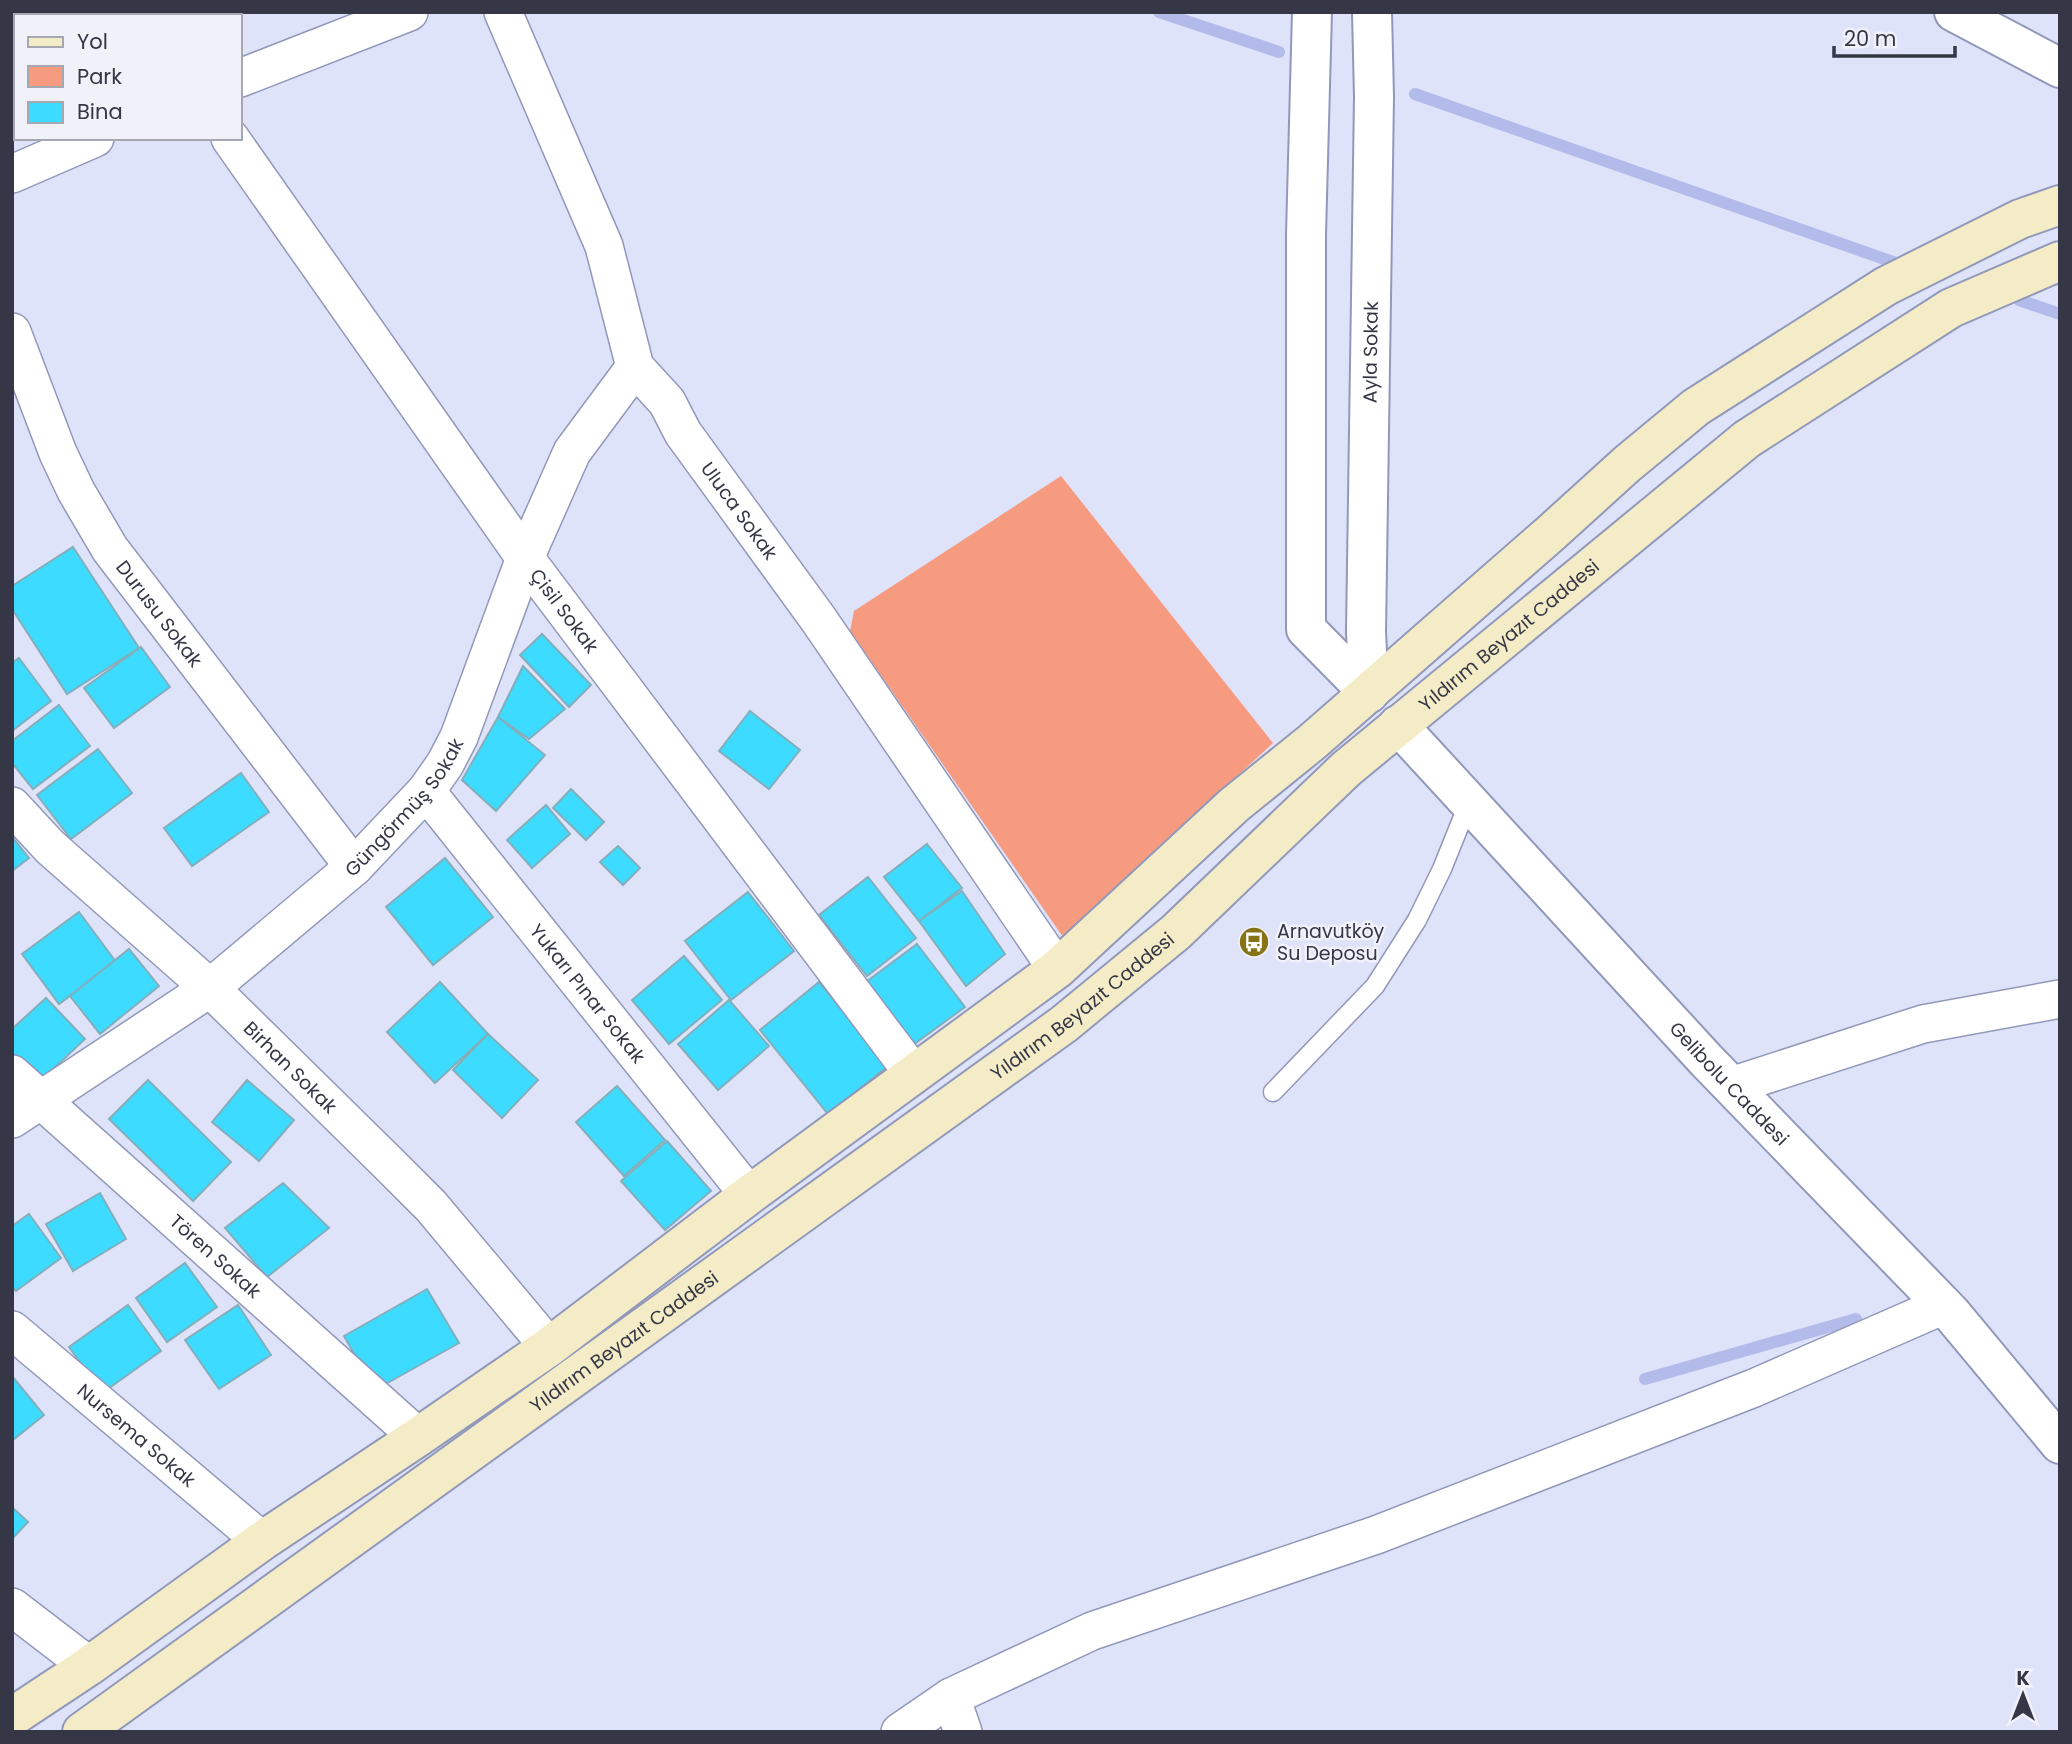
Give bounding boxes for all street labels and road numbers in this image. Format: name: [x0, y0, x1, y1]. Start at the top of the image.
street label: Ayla Sokak: [1356, 301, 1384, 403]
street label: Uluca Sokak: [695, 456, 784, 565]
street label: Yıldırım Beyazıt Caddesi: [1413, 553, 1605, 717]
street label: Durusu Sokak: [110, 555, 209, 673]
street label: Çisil Sokak: [524, 563, 605, 659]
street label: Güngörmüş Sokak: [339, 733, 470, 883]
street label: Yukarı Pınar Sokak: [524, 918, 652, 1069]
street label: Yıldırım Beyazıt Caddesi: [985, 926, 1180, 1086]
street label: Birhan Sokak: [238, 1015, 343, 1119]
street label: Gelibolu Caddesi: [1663, 1015, 1795, 1151]
street label: Tören Sokak: [164, 1208, 267, 1304]
street label: Yıldırım Beyazıt Caddesi: [524, 1264, 724, 1419]
street label: Nursema Sokak: [71, 1377, 202, 1493]

